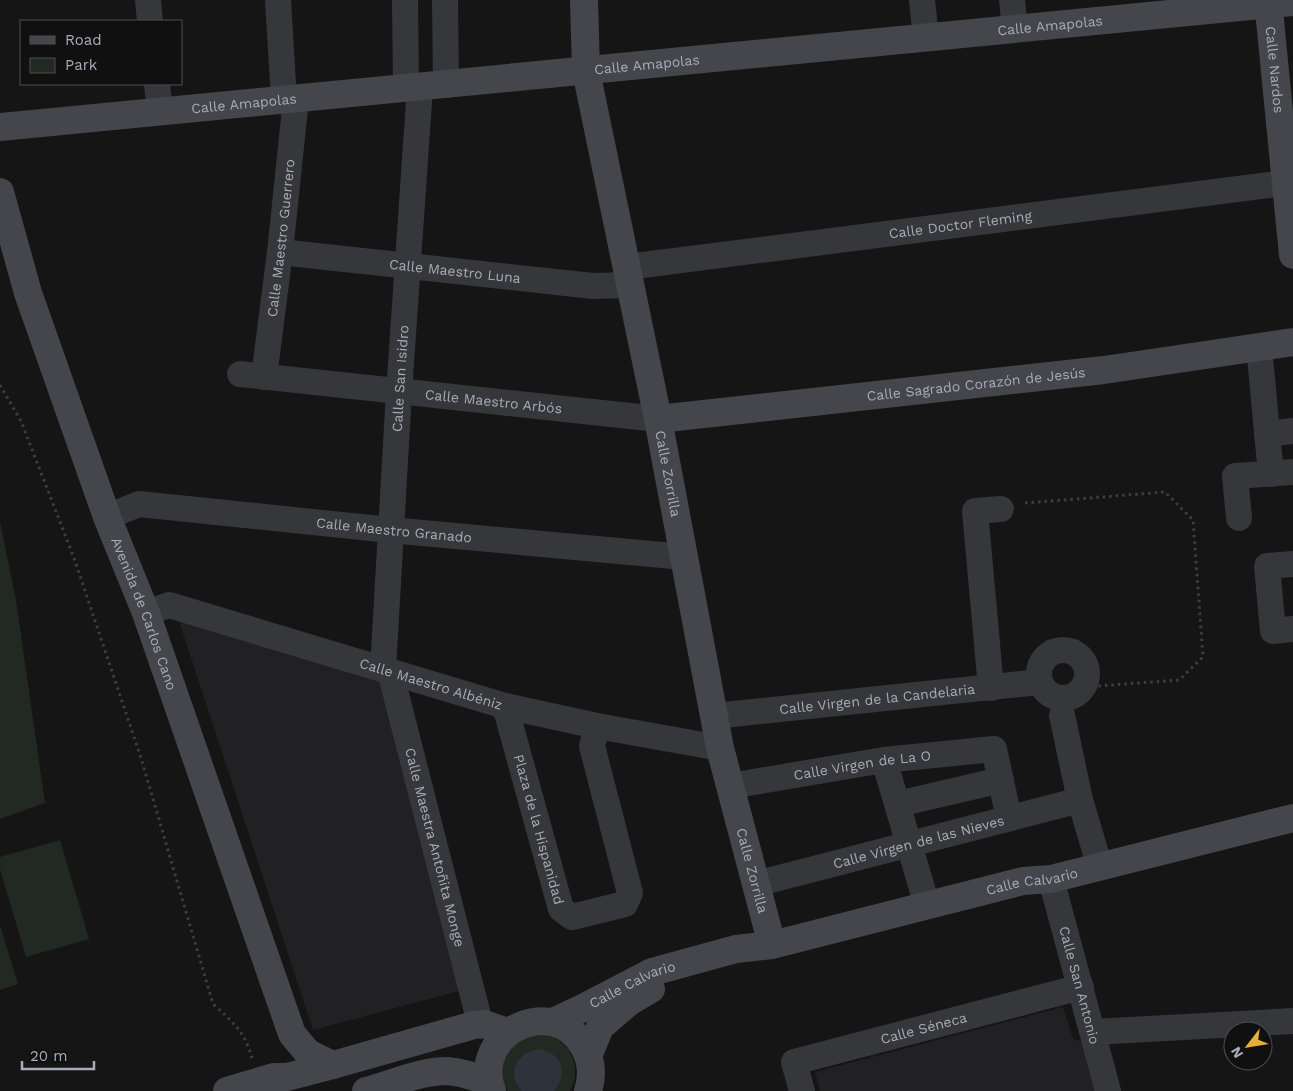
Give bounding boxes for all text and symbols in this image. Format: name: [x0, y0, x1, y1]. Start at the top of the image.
street label: Calle Amapolas: [997, 12, 1104, 39]
legend: [20, 20, 182, 85]
street label: Calle Nardos: [1263, 25, 1287, 114]
text: Road: [65, 31, 102, 49]
street label: Calle Amapolas: [594, 51, 700, 78]
text: Park: [65, 56, 98, 74]
street label: Calle Amapolas: [190, 90, 297, 116]
street label: Calle Maestro Guerrero: [264, 158, 298, 318]
street label: Calle Doctor Fleming: [888, 207, 1033, 242]
street label: Calle Maestro Luna: [388, 256, 522, 286]
street label: Calle San Isidro: [389, 325, 412, 432]
street label: Calle Sagrado Corazón de Jesús: [866, 364, 1086, 404]
street label: Calle Maestro Arbós: [424, 386, 563, 417]
street label: Calle Zorrilla: [652, 429, 684, 518]
street label: Calle Maestro Granado: [316, 514, 473, 545]
street label: Avenida de Carlos Cano: [108, 535, 180, 692]
street label: Calle Maestro Albéniz: [358, 655, 505, 713]
street label: Calle Virgen de la Candelaria: [778, 681, 976, 717]
street label: Calle Maestra Antoñita Monge: [402, 746, 468, 949]
street label: Calle Virgen de La O: [792, 747, 932, 783]
street label: Plaza de la Hispanidad: [511, 753, 567, 906]
street label: Calle Virgen de las Nieves: [831, 812, 1006, 872]
street label: Calle Zorrilla: [733, 826, 771, 915]
street label: Calle Calvario: [984, 865, 1080, 898]
street label: Calle San Antonio: [1056, 924, 1103, 1046]
street label: Calle Calvario: [587, 958, 677, 1011]
street label: Calle Séneca: [879, 1009, 969, 1047]
north arrow: [1223, 1021, 1273, 1071]
scale bar: [22, 1038, 95, 1070]
text: N: [1227, 1044, 1246, 1061]
text: 20 m: [30, 1047, 68, 1065]

